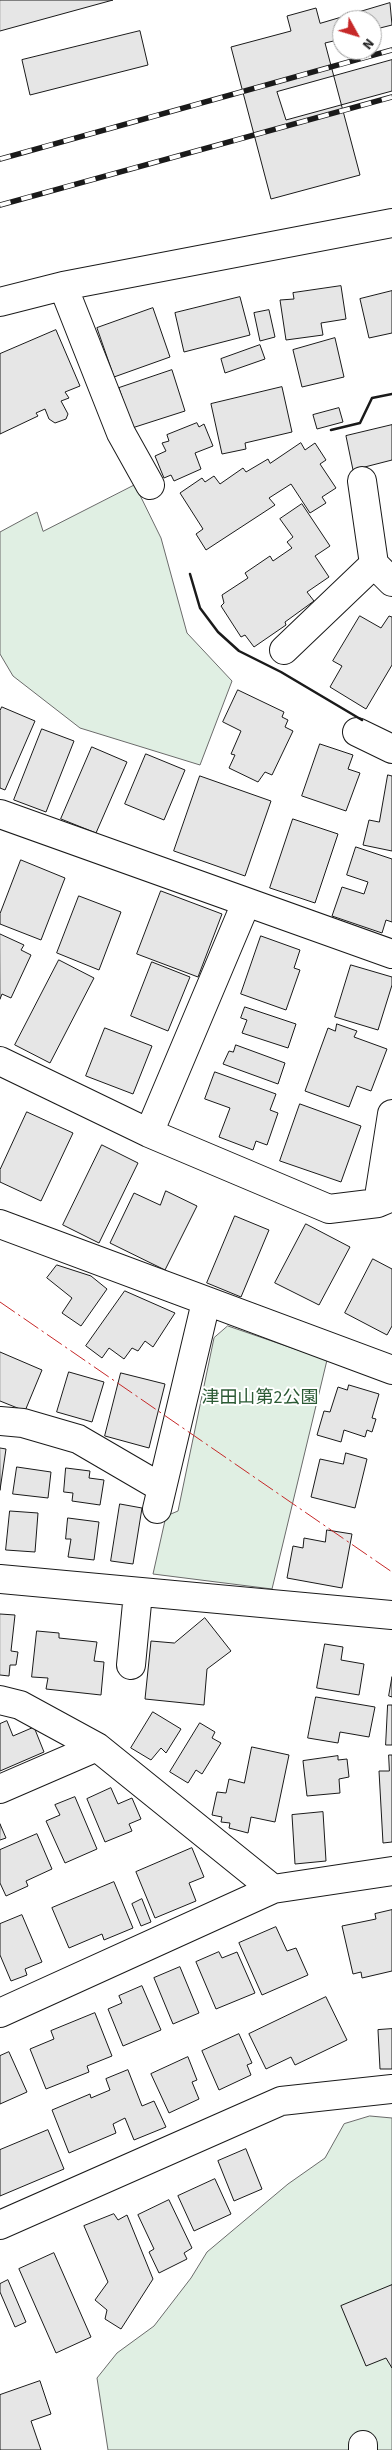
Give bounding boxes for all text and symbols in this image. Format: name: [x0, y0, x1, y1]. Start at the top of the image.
north arrow: [332, 10, 382, 60]
text: N: [357, 34, 379, 54]
park label: 津田山第2公園: [202, 1388, 318, 1410]

